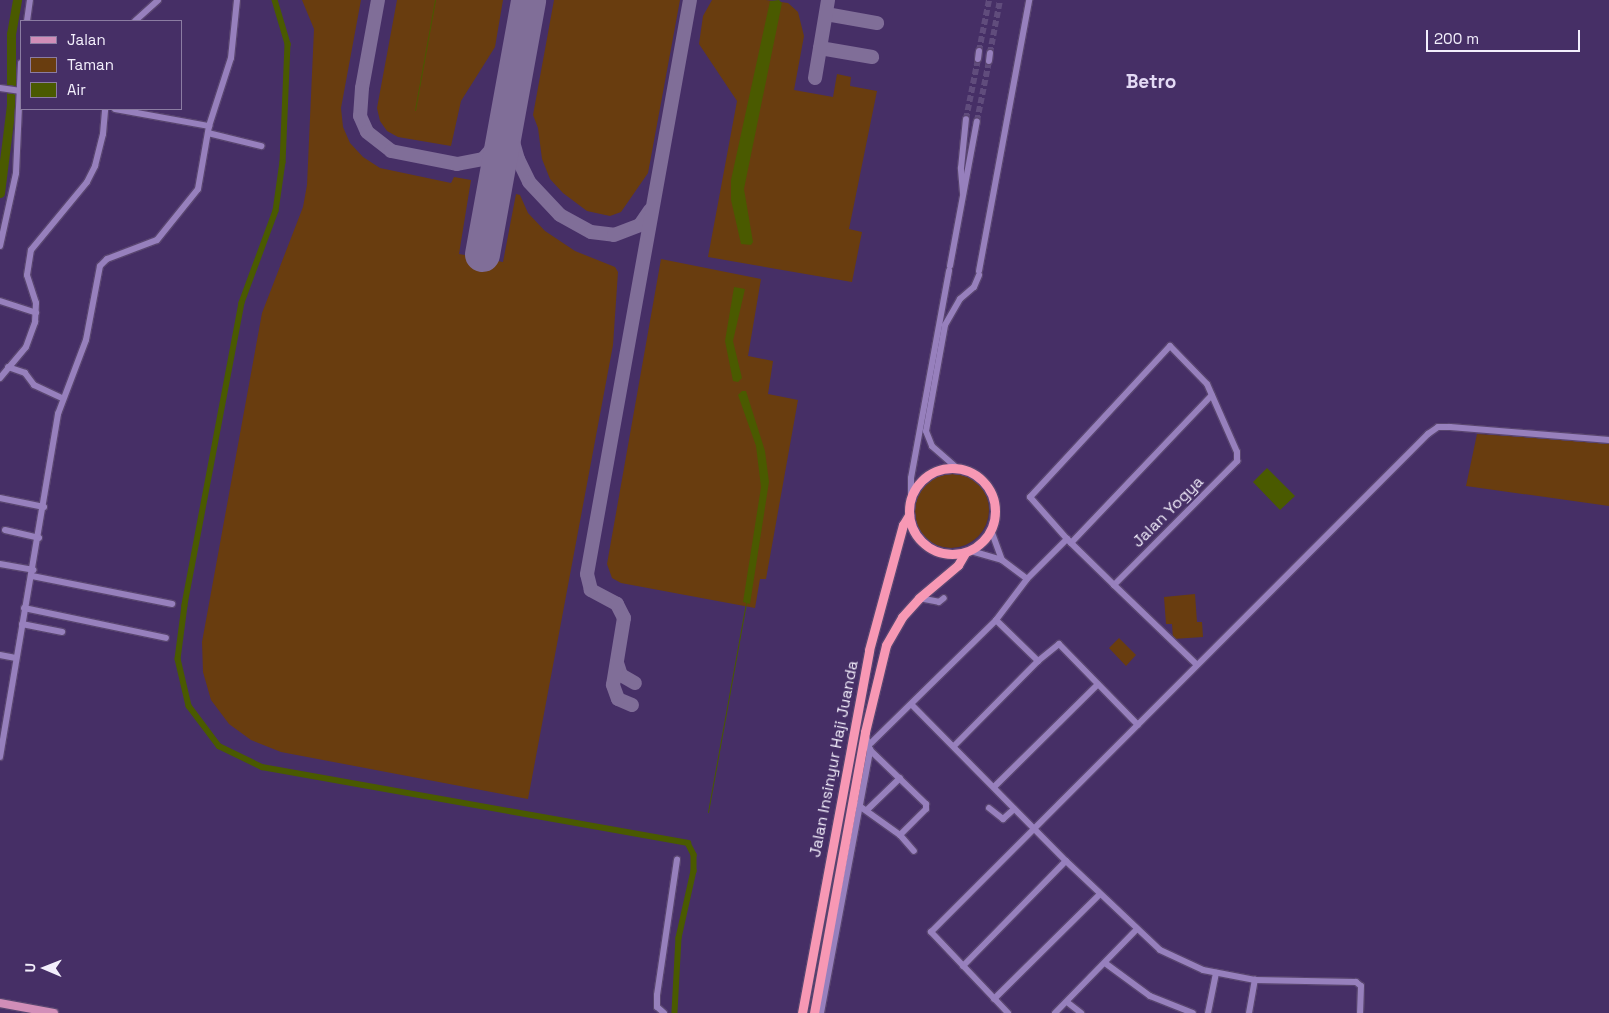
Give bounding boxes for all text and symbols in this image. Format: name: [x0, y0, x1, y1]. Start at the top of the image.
legend: [20, 20, 182, 110]
scale bar: [1429, 20, 1583, 52]
text: 200 m: [1434, 29, 1479, 48]
text: Jalan: [67, 30, 106, 49]
text: Taman: [67, 55, 114, 74]
district label: Betro: [1126, 71, 1176, 93]
text: Air: [67, 80, 86, 99]
street label: Jalan Yogya: [1128, 472, 1208, 552]
street label: Jalan Insinyur Haji Juanda: [806, 659, 862, 859]
north arrow: [20, 943, 70, 993]
text: U: [21, 963, 39, 973]

